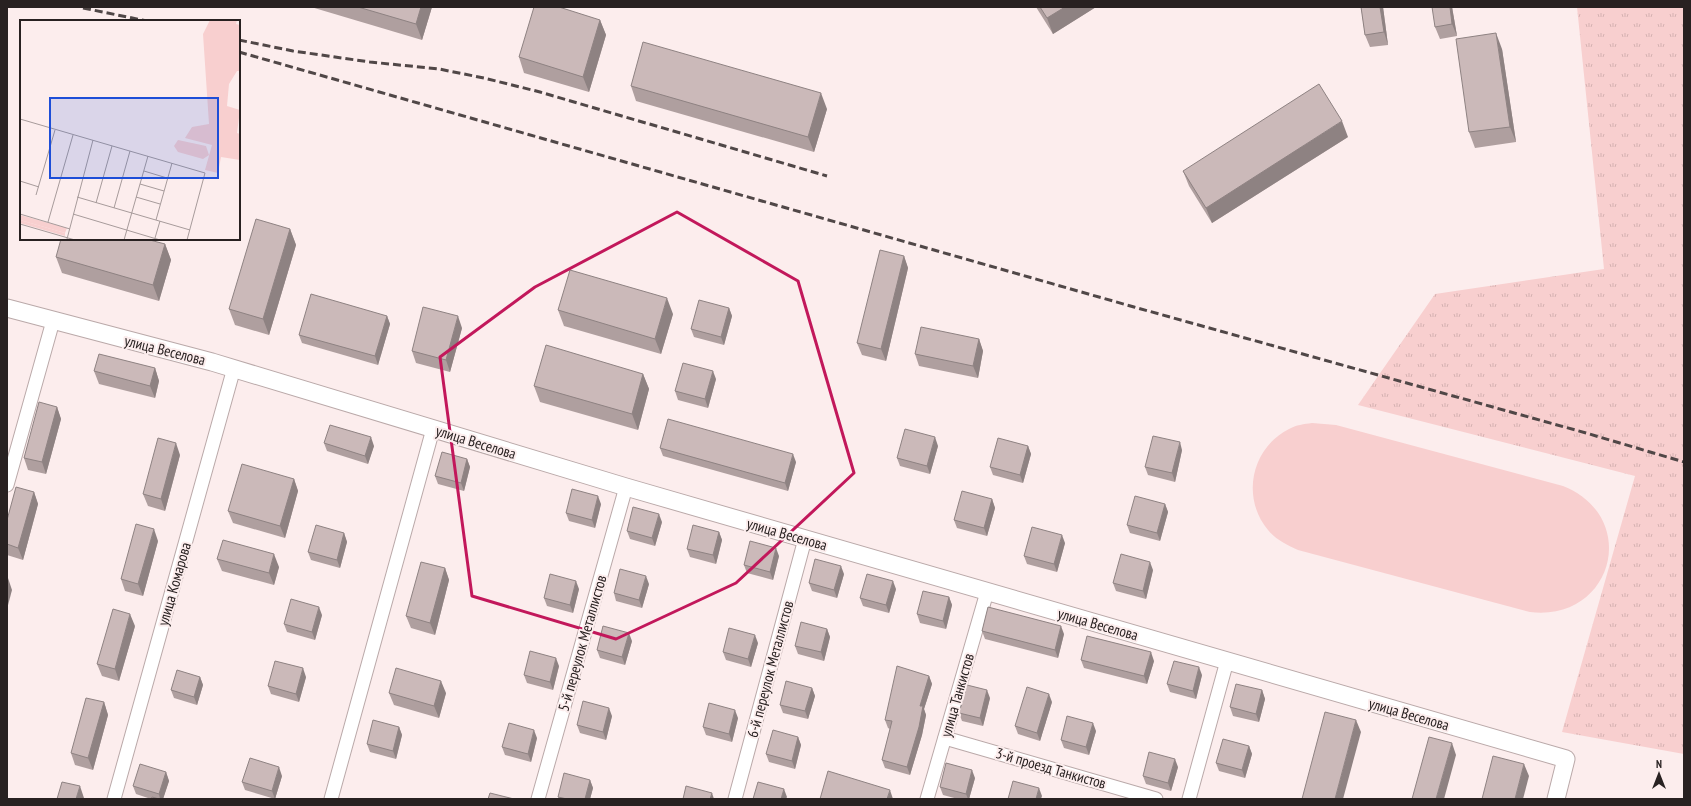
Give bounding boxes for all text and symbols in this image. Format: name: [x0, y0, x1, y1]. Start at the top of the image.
inset map: [20, 20, 240, 240]
street label: улица Веселова: [123, 331, 207, 369]
street label: улица Веселова: [434, 421, 518, 463]
street label: улица Веселова: [745, 513, 829, 555]
street label: улица Комарова: [153, 540, 195, 628]
street label: 5-й переулок Металлистов: [553, 573, 611, 713]
street label: 6-й переулок Металлистов: [743, 599, 797, 739]
street label: улица Веселова: [1056, 603, 1140, 645]
street label: улица Танкистов: [936, 651, 978, 739]
street label: улица Веселова: [1367, 693, 1451, 735]
street label: 3-й проезд Танкистов: [994, 743, 1108, 793]
north arrow: [1639, 754, 1679, 794]
text: N: [1656, 757, 1662, 771]

